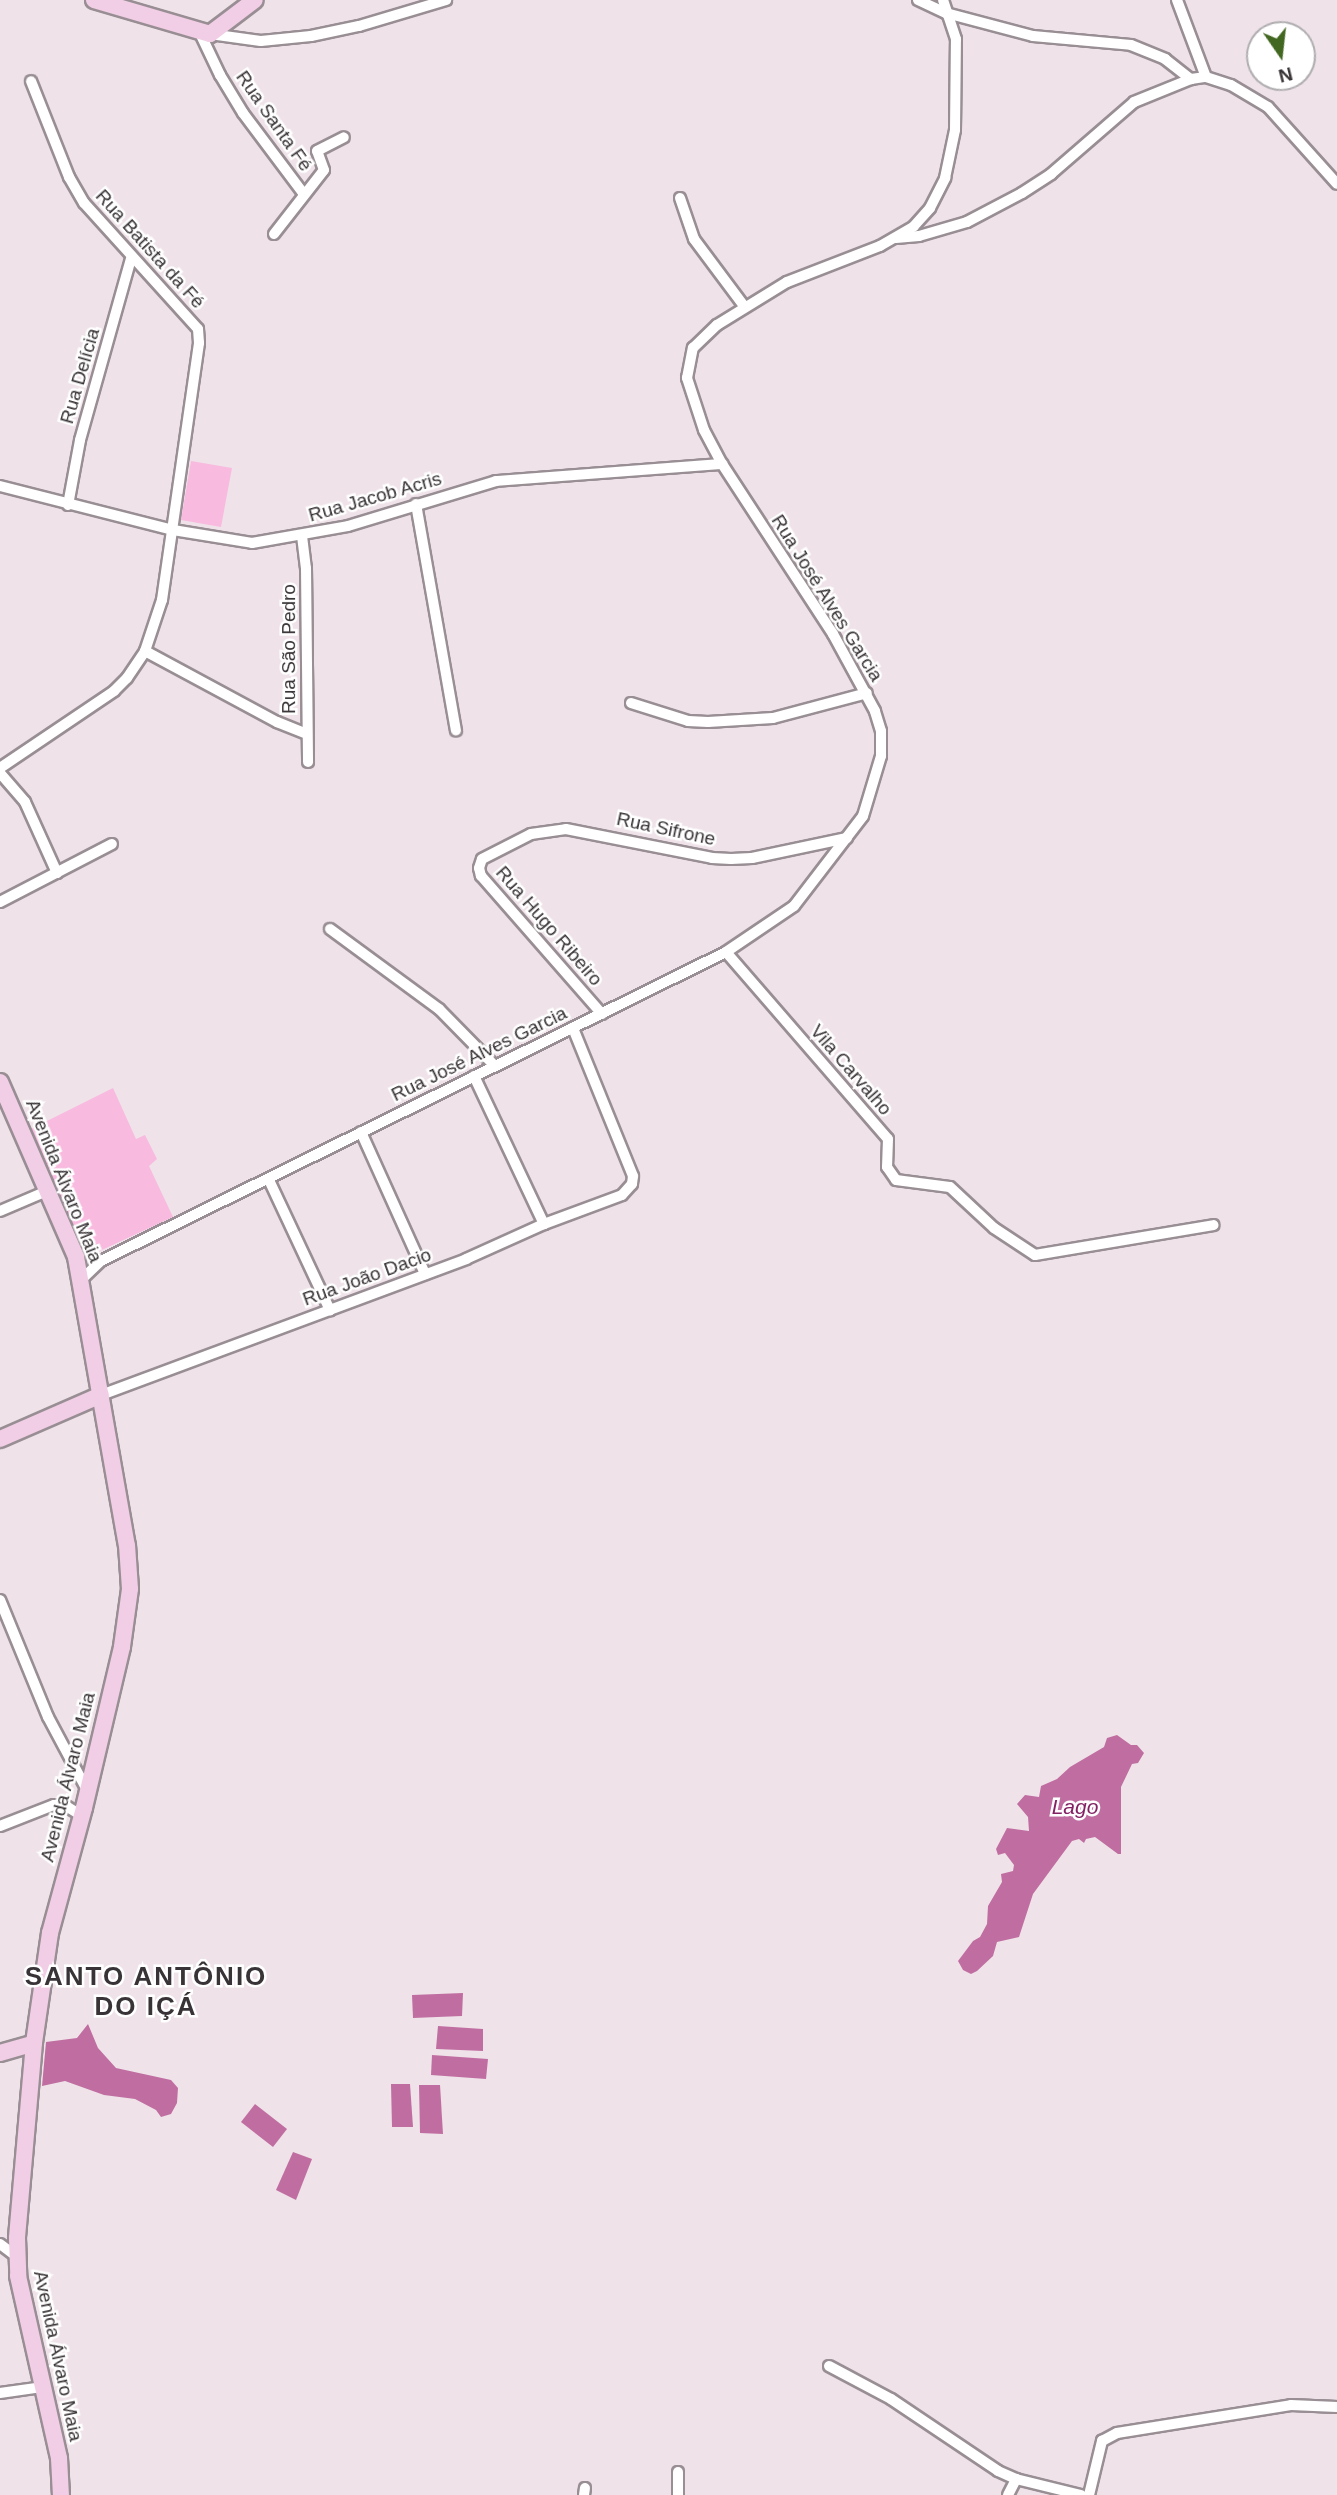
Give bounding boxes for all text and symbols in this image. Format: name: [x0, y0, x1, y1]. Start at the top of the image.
north arrow: [1246, 21, 1316, 91]
text: N: [1277, 63, 1295, 87]
street label: Rua Santa Fé: [231, 66, 317, 176]
street label: Rua Batista da Fé: [91, 185, 209, 313]
street label: Rua Delícia: [56, 326, 104, 426]
street label: Rua Jacob Acris: [305, 467, 445, 527]
street label: Rua José Alves Garcia: [766, 510, 888, 686]
street label: Rua São Pedro: [278, 584, 300, 714]
street label: Rua Sifrone: [615, 807, 717, 851]
street label: Rua Hugo Ribeiro: [491, 862, 607, 990]
street label: Rua José Alves Garcia: [387, 1001, 571, 1107]
street label: Vila Carvalho: [805, 1020, 897, 1120]
street label: Avenida Álvaro Maia: [21, 1096, 107, 1266]
street label: Rua João Dacio: [300, 1243, 434, 1311]
street label: Avenida Álvaro Maia: [36, 1690, 100, 1864]
water label: Lago: [1052, 1794, 1098, 1820]
district label: SANTO ANTÔNIO DO IÇÁ: [26, 1961, 266, 2022]
street label: Avenida Álvaro Maia: [29, 2269, 87, 2443]

